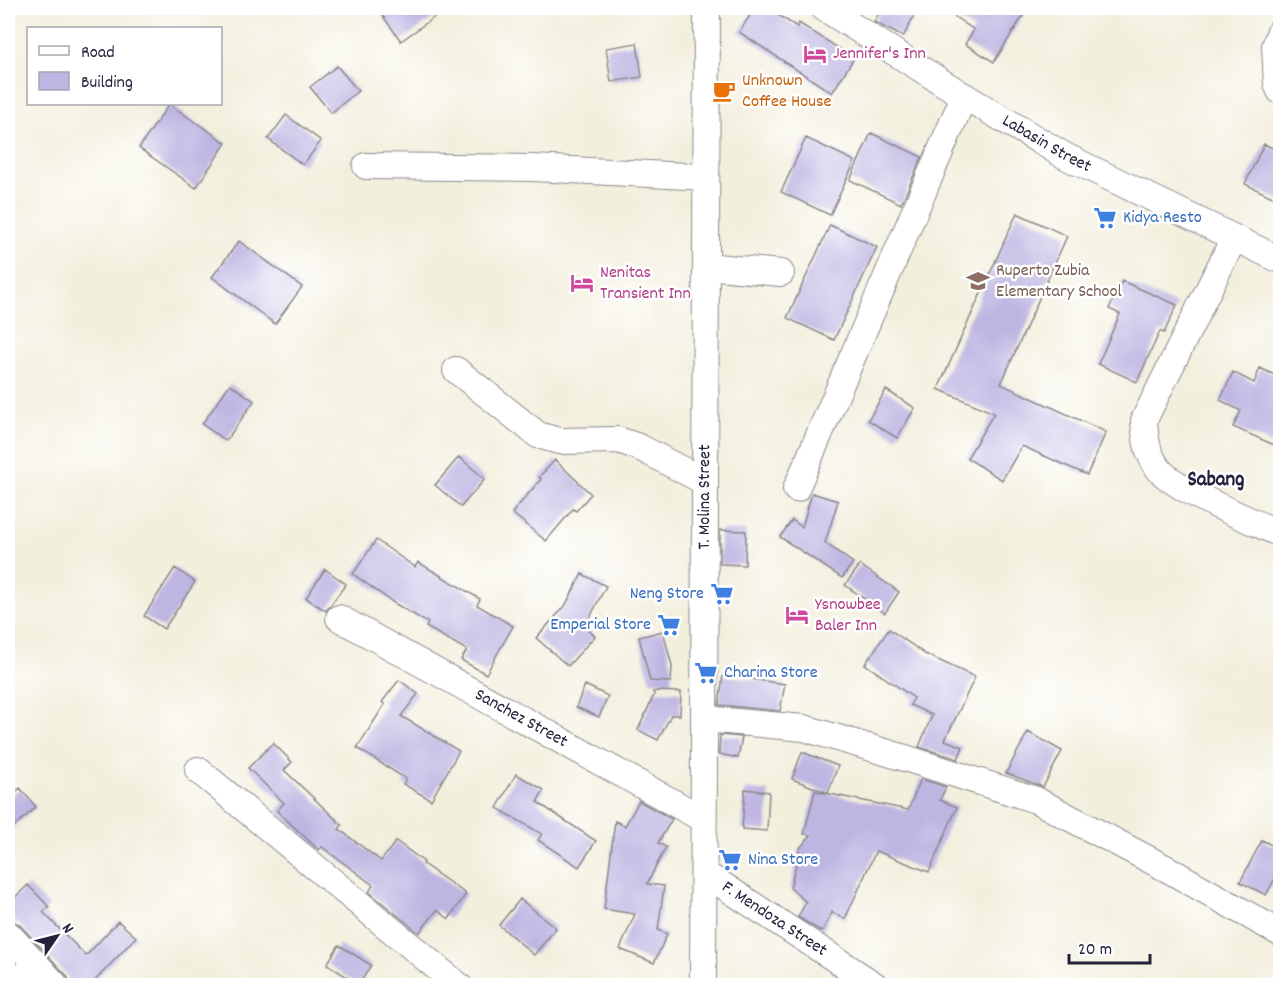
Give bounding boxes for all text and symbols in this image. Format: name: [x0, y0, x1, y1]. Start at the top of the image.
legend: [27, 27, 222, 105]
text: Road: [81, 41, 115, 66]
hotel icon: Jennifer's Inn: [802, 41, 828, 67]
place label: Jennifer's Inn: [833, 42, 926, 67]
place label: Unknown Coffee House: [742, 69, 832, 115]
text: Building: [81, 71, 133, 96]
cafe icon: Unknown Coffee House: [711, 78, 737, 104]
street label: Labasin Street: [997, 109, 1096, 179]
supermarket icon: Kidya Resto: [1092, 205, 1118, 231]
place label: Kidya Resto: [1123, 206, 1202, 231]
place label: Ruperto Zubia Elementary School: [996, 259, 1123, 305]
place label: Nenitas Transient Inn: [600, 261, 691, 307]
school or university icon: Ruperto Zubia Elementary School: [965, 268, 991, 294]
hotel icon: Nenitas Transient Inn: [569, 270, 595, 296]
street label: T. Molina Street: [692, 444, 718, 550]
district label: Sabang: [1188, 466, 1244, 496]
supermarket icon: Neng Store: [709, 581, 735, 607]
place label: Neng Store: [630, 582, 704, 607]
place label: Ysnowbee Baler Inn: [815, 593, 881, 639]
hotel icon: Ysnowbee Baler Inn: [784, 602, 810, 628]
supermarket icon: Emperial Store: [656, 612, 682, 638]
place label: Emperial Store: [550, 613, 651, 638]
supermarket icon: Charina Store: [693, 660, 719, 686]
place label: Charina Store: [724, 661, 818, 686]
street label: Sanchez Street: [470, 683, 572, 755]
supermarket icon: Nina Store: [717, 847, 743, 873]
place label: Nina Store: [748, 848, 818, 873]
street label: F. Mendoza Street: [717, 875, 832, 963]
north arrow: [27, 906, 87, 966]
text: N: [56, 919, 79, 939]
scale bar: [1069, 927, 1150, 965]
text: 20 m: [1078, 938, 1112, 963]

